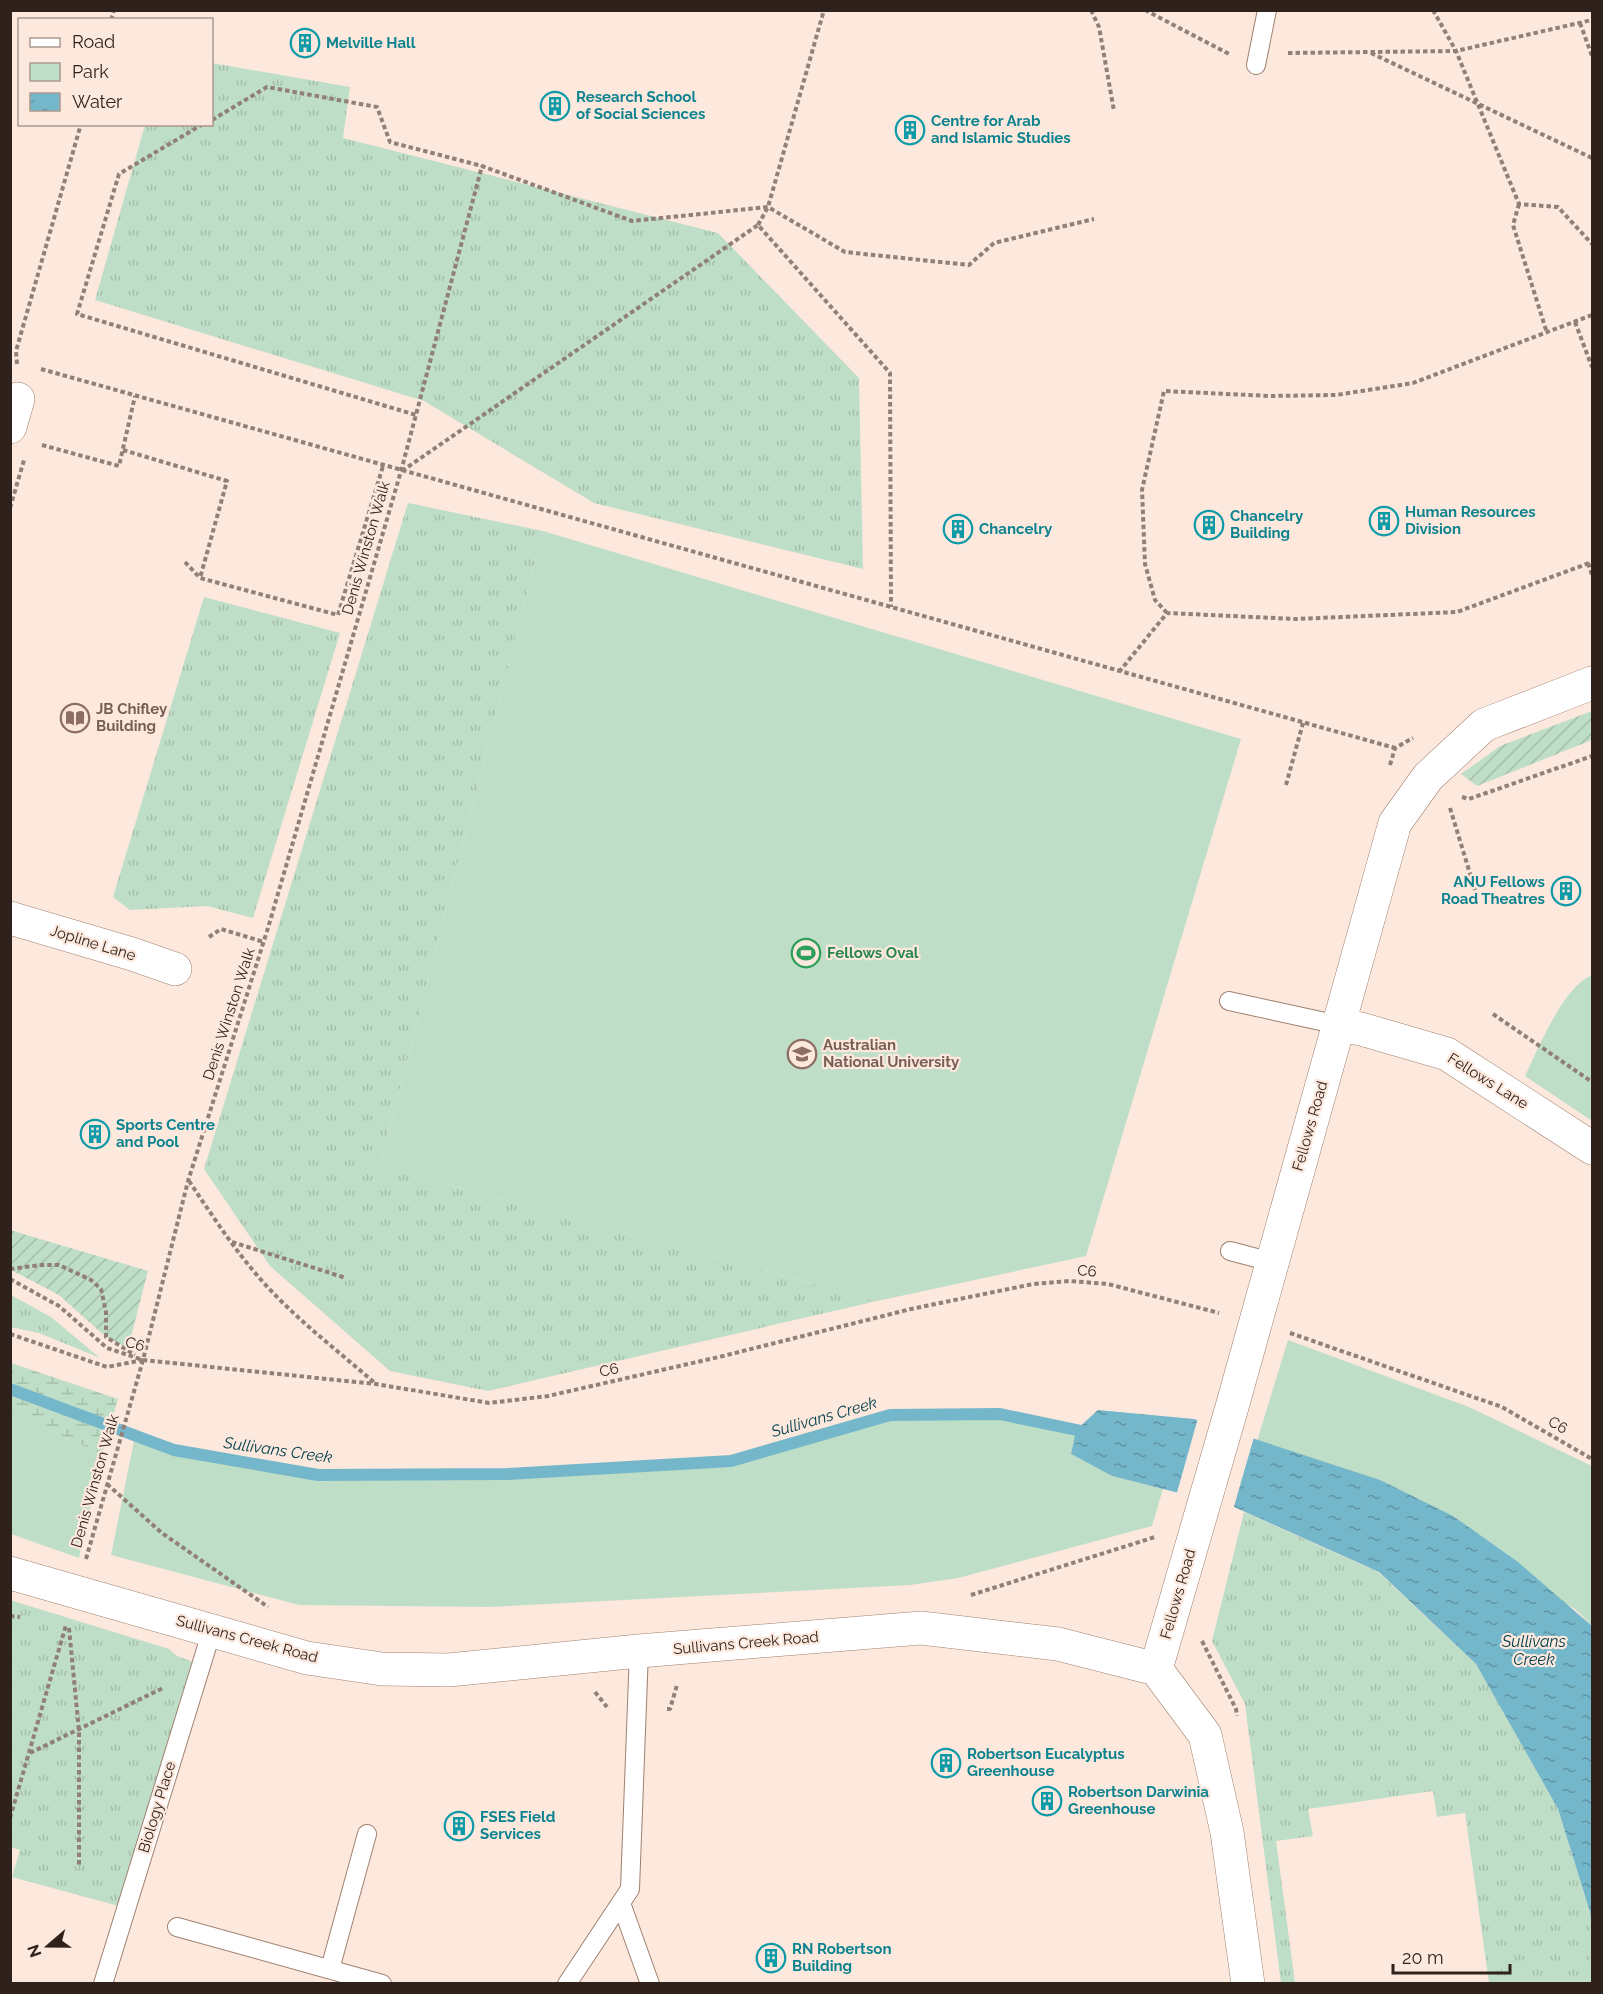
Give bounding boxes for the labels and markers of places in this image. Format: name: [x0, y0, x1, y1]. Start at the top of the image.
building icon: Melville Hall: [289, 27, 321, 59]
place label: Melville Hall: [326, 34, 416, 52]
place label: Research School of Social Sciences: [576, 88, 705, 123]
building icon: Research School of Social Sciences: [539, 90, 571, 122]
place label: Centre for Arab and Islamic Studies: [931, 112, 1071, 147]
building icon: Centre for Arab and Islamic Studies: [894, 114, 926, 146]
place label: Human Resources Division: [1405, 503, 1536, 538]
building icon: Human Resources Division: [1368, 505, 1400, 537]
place label: Chancelry Building: [1230, 507, 1304, 542]
building icon: Chancelry Building: [1193, 509, 1225, 541]
building icon: Chancelry: [942, 513, 974, 545]
place label: Chancelry: [979, 520, 1053, 538]
place label: JB Chifley Building: [96, 700, 168, 735]
library icon: JB Chifley Building: [59, 702, 91, 734]
place label: ANU Fellows Road Theatres: [1441, 873, 1545, 908]
building icon: ANU Fellows Road Theatres: [1550, 875, 1582, 907]
sports icon: Fellows Oval: [790, 937, 822, 969]
place label: Fellows Oval: [827, 944, 919, 962]
place label: Australian National University: [823, 1036, 960, 1071]
school or university icon: Australian National University: [786, 1038, 818, 1070]
place label: Sports Centre and Pool: [116, 1116, 215, 1151]
building icon: Sports Centre and Pool: [79, 1118, 111, 1150]
place label: Robertson Eucalyptus Greenhouse: [967, 1745, 1125, 1780]
building icon: Robertson Eucalyptus Greenhouse: [930, 1747, 962, 1779]
place label: Robertson Darwinia Greenhouse: [1068, 1783, 1209, 1818]
building icon: Robertson Darwinia Greenhouse: [1031, 1785, 1063, 1817]
place label: FSES Field Services: [480, 1808, 556, 1843]
building icon: FSES Field Services: [443, 1810, 475, 1842]
place label: RN Robertson Building: [792, 1940, 891, 1975]
building icon: RN Robertson Building: [755, 1942, 787, 1974]

